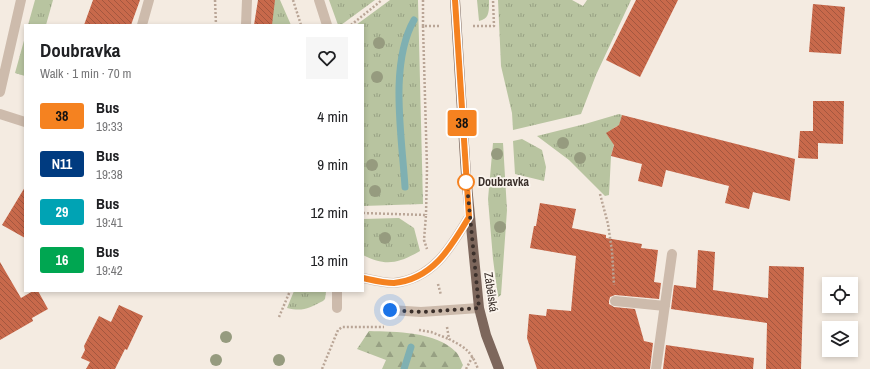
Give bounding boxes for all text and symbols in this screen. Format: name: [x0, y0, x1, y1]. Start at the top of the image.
text: Doubravka: [40, 37, 121, 63]
button: heart: [306, 37, 348, 79]
text: Walk · 1 min · 70 m: [40, 65, 131, 82]
text: Bus: [96, 97, 119, 118]
text: 4 min: [317, 106, 348, 127]
text: 38: [56, 107, 68, 125]
line badge: 38: [444, 110, 480, 136]
text: 38: [456, 114, 468, 132]
text: 19:33: [96, 118, 123, 135]
text: Bus: [96, 145, 119, 166]
text: 9 min: [317, 154, 348, 175]
text: N11: [52, 155, 72, 173]
text: 19:38: [96, 166, 123, 183]
marker: Doubravka: [457, 173, 475, 191]
place label: Doubravka: [478, 174, 529, 190]
text: Bus: [96, 193, 119, 214]
text: 12 min: [310, 202, 348, 223]
text: 29: [56, 203, 68, 221]
text: 19:41: [96, 214, 123, 231]
text: Bus: [96, 241, 119, 262]
text: 13 min: [310, 250, 348, 271]
text: 16: [56, 251, 68, 269]
text: 19:42: [96, 262, 123, 279]
street label: Zábělská: [480, 271, 502, 313]
map controls: [822, 277, 858, 357]
button: locate: [822, 277, 858, 313]
your location: [380, 300, 400, 320]
button: layers: [822, 321, 858, 357]

